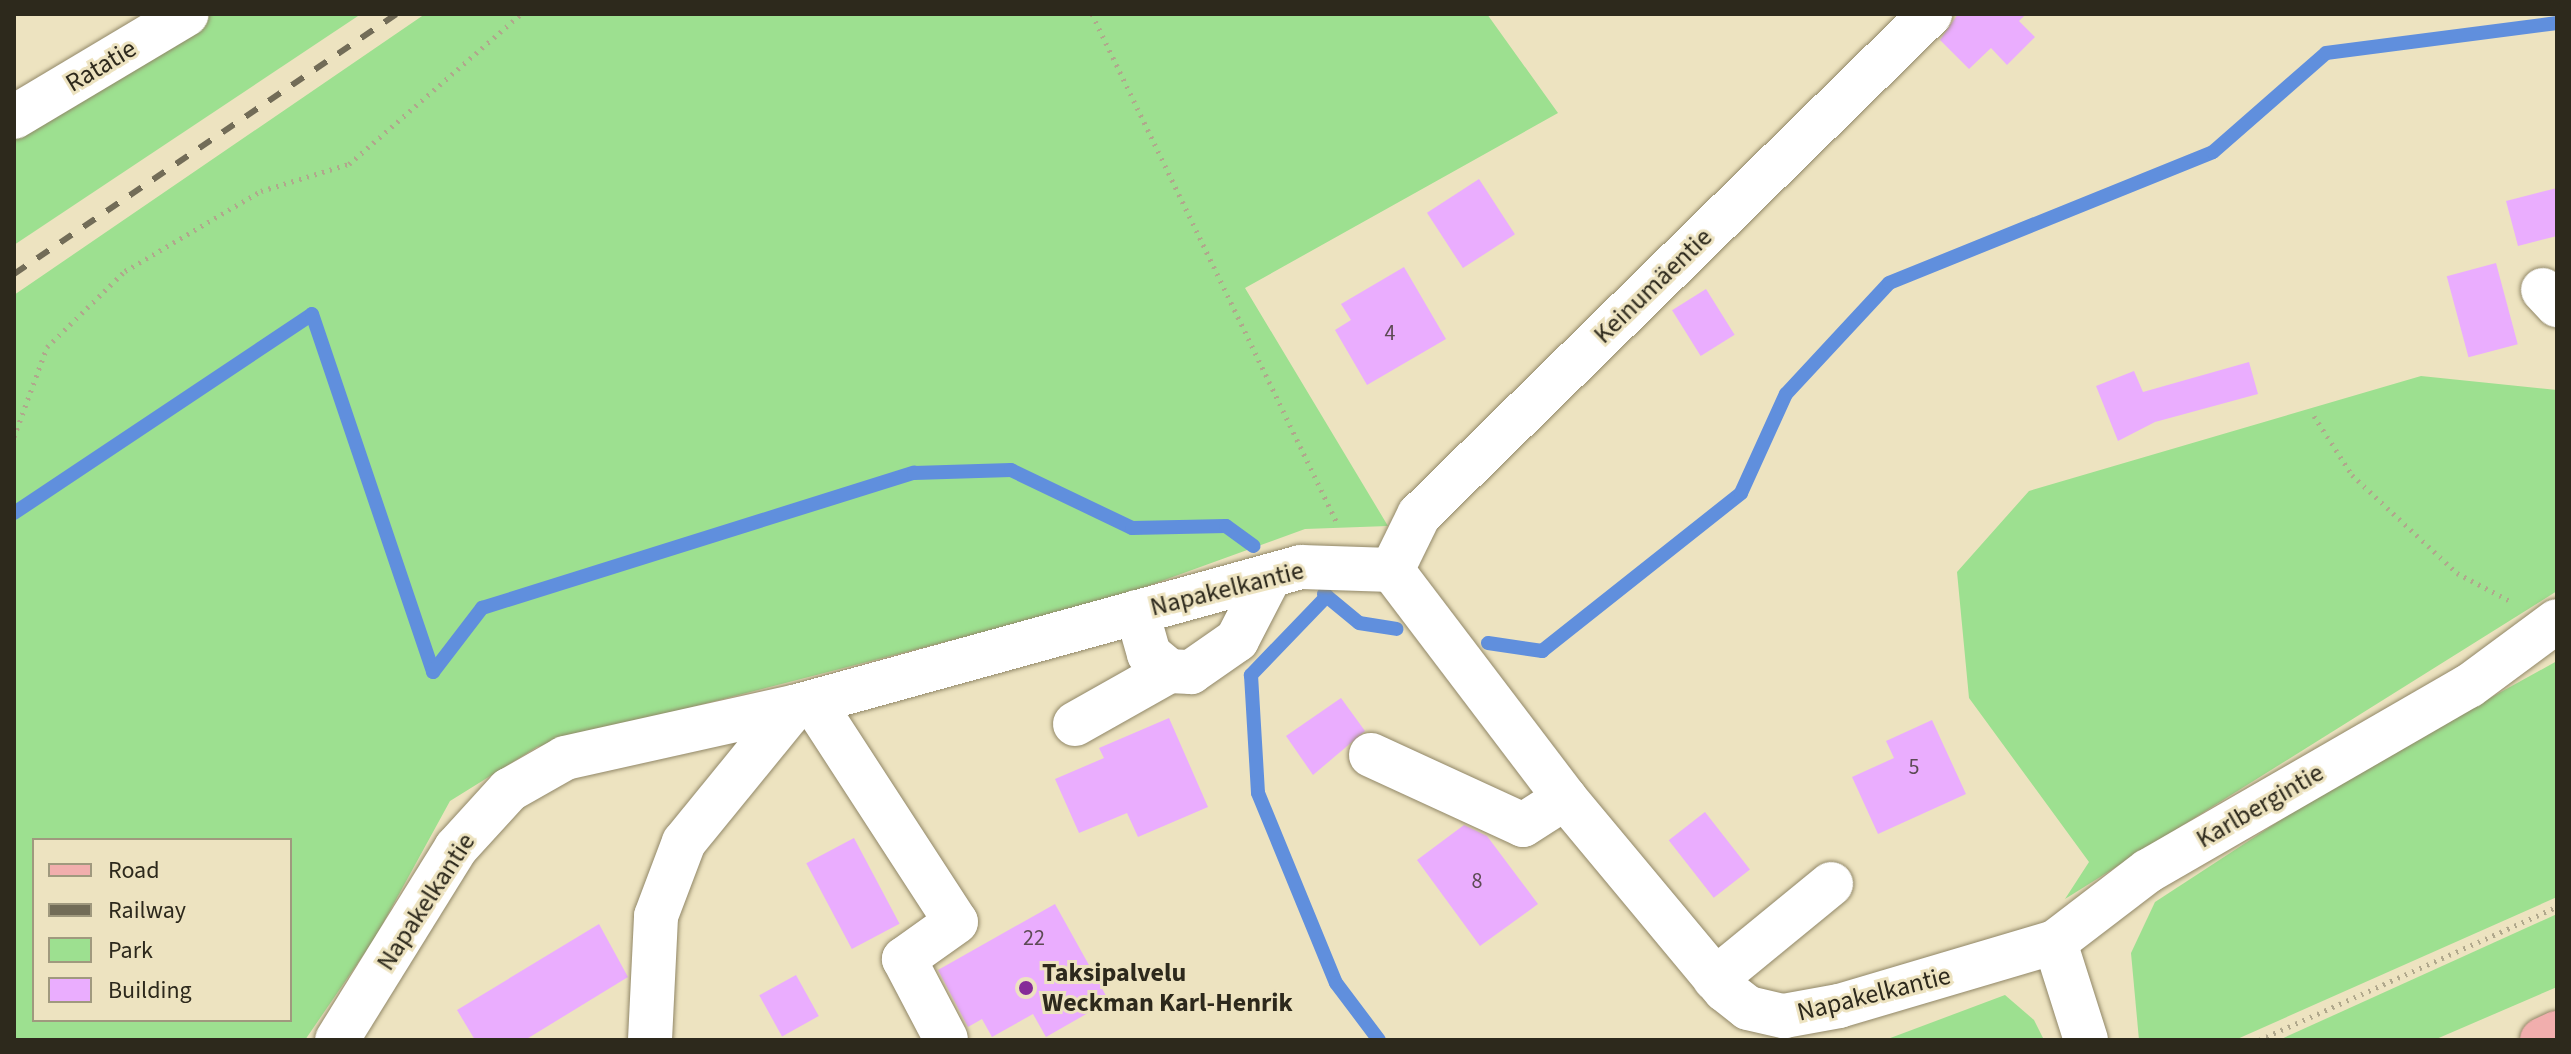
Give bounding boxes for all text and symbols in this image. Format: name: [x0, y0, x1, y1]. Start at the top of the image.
street label: Ratatie: [60, 33, 142, 99]
street label: Keinumäentie: [1587, 222, 1719, 350]
house number: 4: [1385, 321, 1395, 347]
street label: Napakelkantie: [1147, 555, 1307, 623]
house number: 5: [1909, 755, 1919, 781]
street label: Karlbergintie: [2191, 757, 2329, 855]
street label: Napakelkantie: [370, 828, 482, 976]
legend: [32, 838, 292, 1022]
text: Road: [108, 853, 160, 888]
house number: 8: [1472, 869, 1482, 895]
text: Railway: [108, 893, 186, 928]
house number: 22: [1023, 926, 1045, 952]
text: Park: [108, 933, 153, 968]
place label: Taksipalvelu Weckman Karl-Henrik: [1042, 957, 1293, 1018]
street label: Napakelkantie: [1794, 960, 1954, 1028]
text: Building: [108, 973, 192, 1008]
marker: Taksipalvelu Weckman Karl-Henrik: [1017, 979, 1035, 997]

